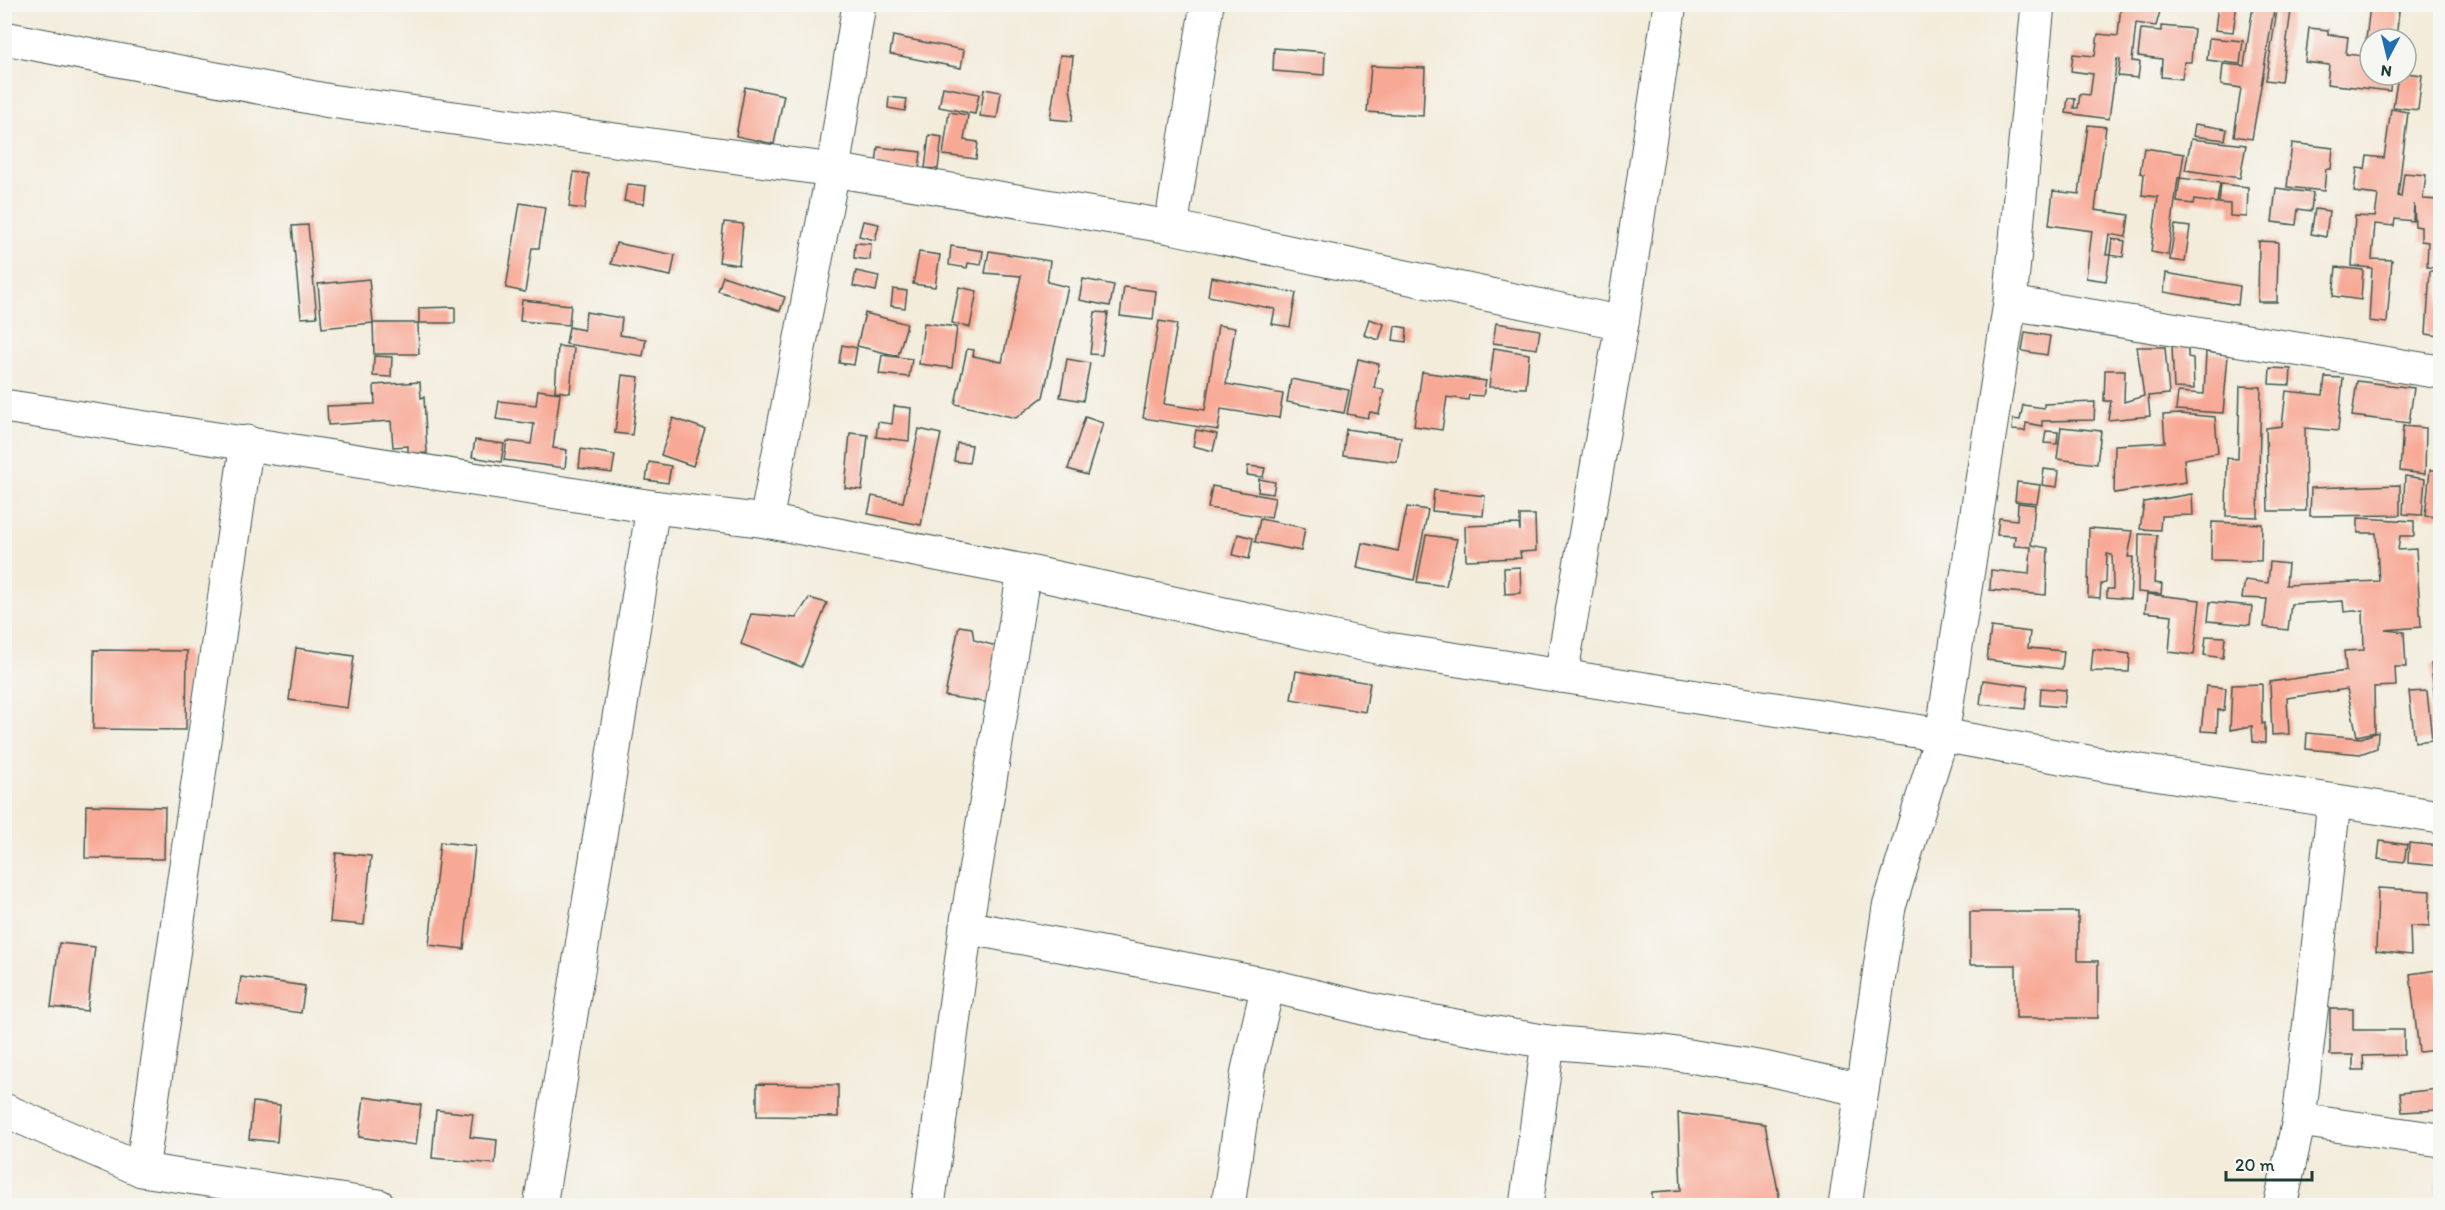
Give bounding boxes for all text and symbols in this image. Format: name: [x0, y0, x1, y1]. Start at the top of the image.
north arrow: [2358, 27, 2418, 87]
text: N: [2380, 61, 2393, 81]
scale bar: [2226, 1144, 2312, 1182]
text: 20 m: [2235, 1154, 2275, 1176]

